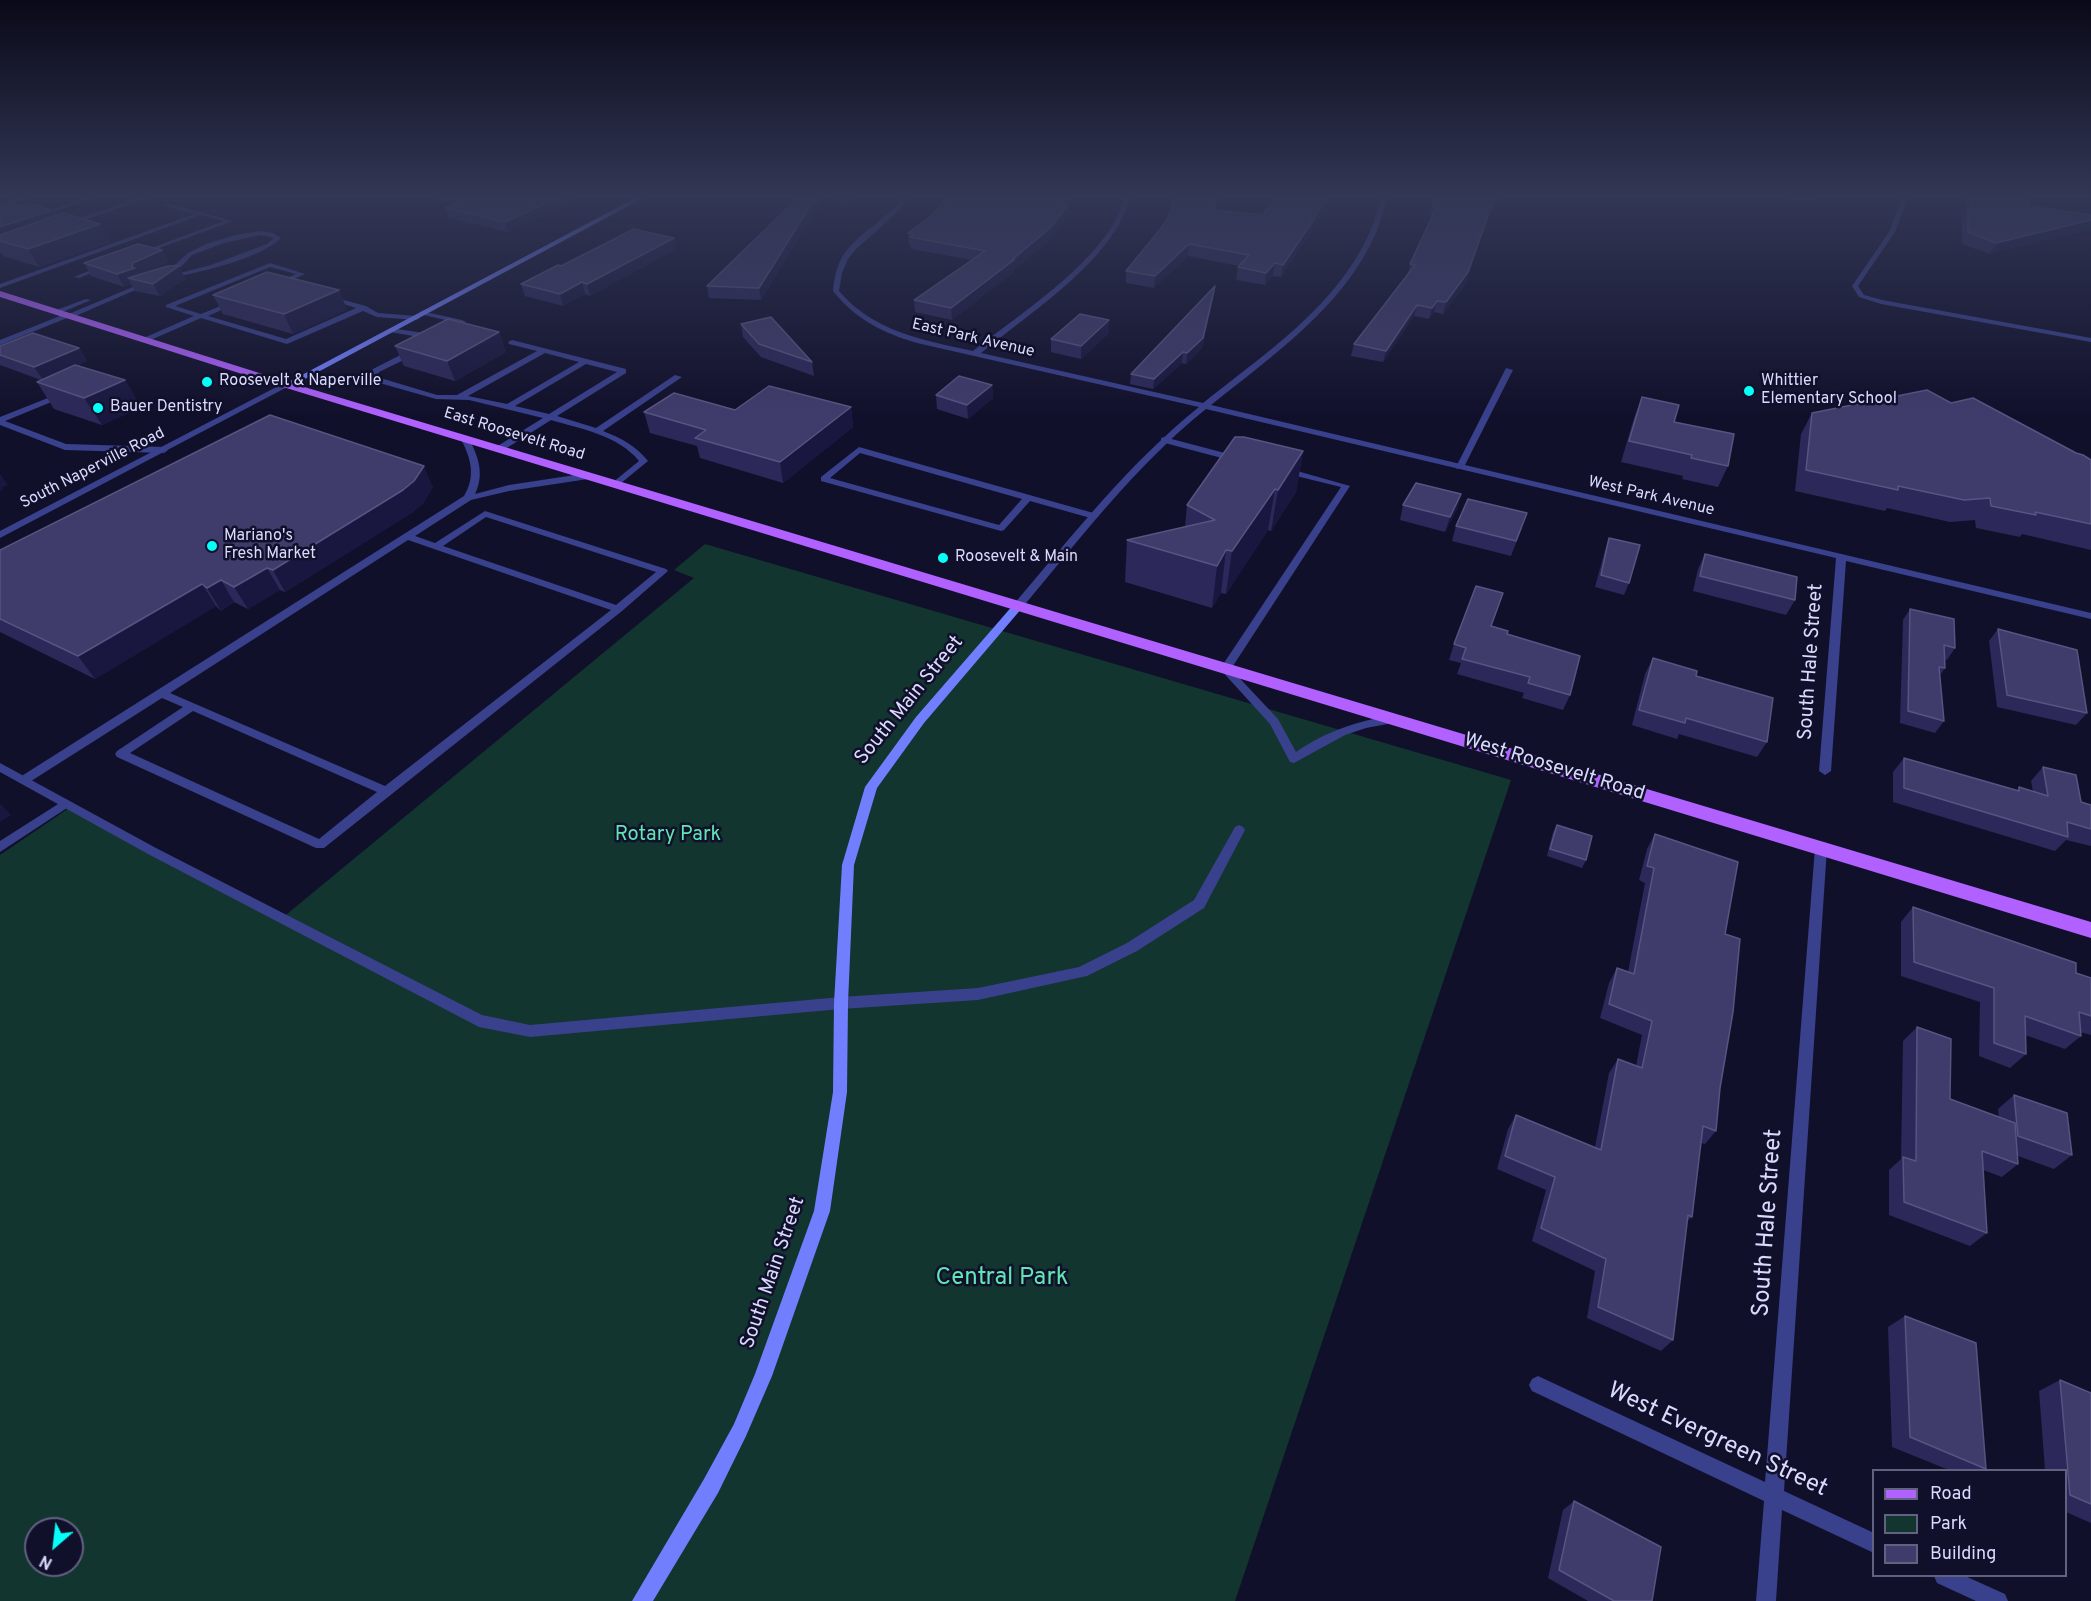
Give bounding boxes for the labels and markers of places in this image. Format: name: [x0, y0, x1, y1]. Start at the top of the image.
place label: Roosevelt & Naperville: [219, 372, 381, 392]
place label: Whittier Elementary School: [1761, 372, 1897, 410]
marker: Roosevelt & Naperville: [200, 375, 214, 389]
marker: Whittier Elementary School: [1742, 384, 1756, 398]
place label: Bauer Dentistry: [110, 398, 222, 418]
marker: Bauer Dentistry: [91, 401, 105, 415]
place label: Mariano's Fresh Market: [224, 527, 316, 565]
marker: Mariano's Fresh Market: [205, 539, 219, 553]
place label: Roosevelt & Main: [955, 548, 1078, 568]
marker: Roosevelt & Main: [936, 551, 950, 565]

